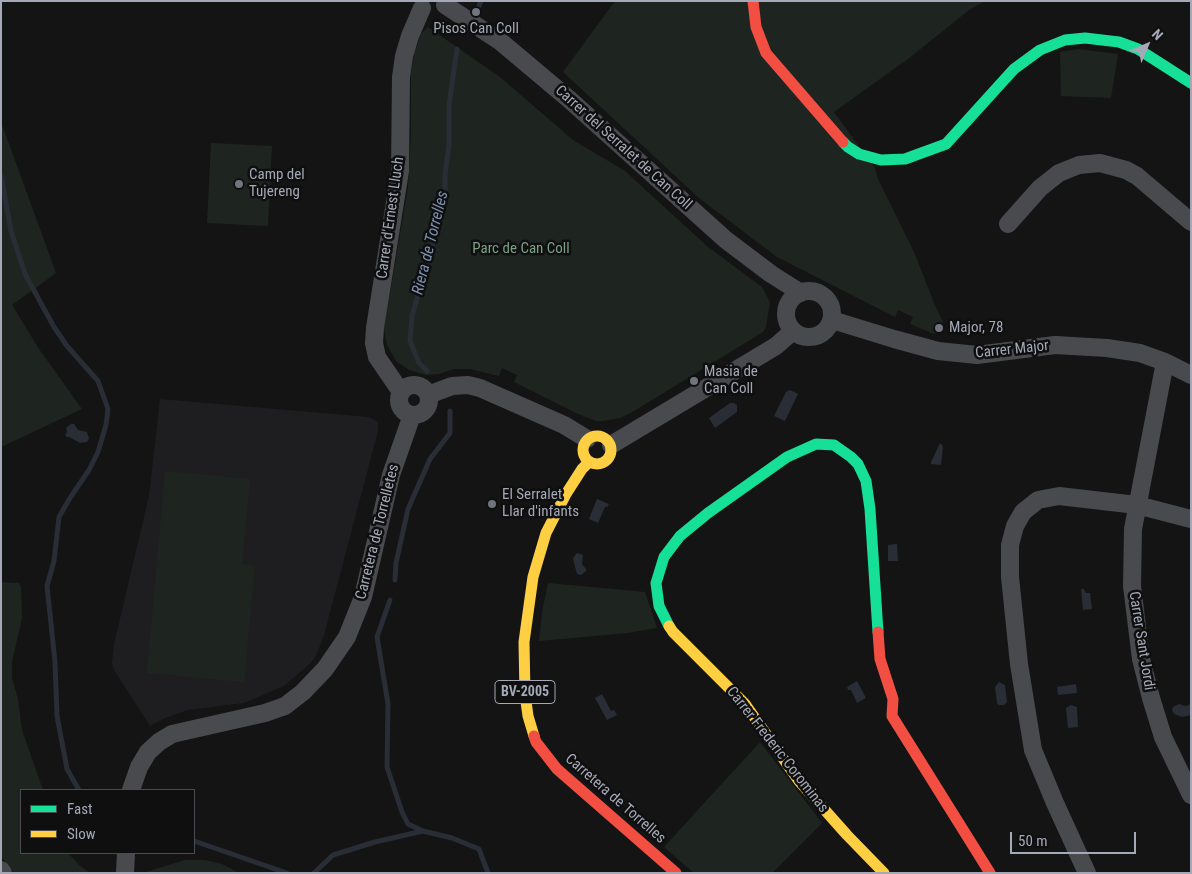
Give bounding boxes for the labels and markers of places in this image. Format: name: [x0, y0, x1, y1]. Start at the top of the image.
marker: Pisos Can Coll: [470, 6, 482, 18]
place label: Pisos Can Coll: [433, 20, 519, 38]
place label: Camp del Tujereng: [249, 166, 305, 201]
marker: Camp del Tujereng: [233, 178, 245, 190]
place label: Major, 78: [949, 319, 1003, 337]
marker: Major, 78: [933, 322, 945, 334]
place label: Masia de Can Coll: [704, 363, 758, 398]
marker: Masia de Can Coll: [688, 375, 700, 387]
place label: El Serralet Llar d'infants: [502, 486, 579, 521]
marker: El Serralet Llar d'infants: [486, 498, 498, 510]

